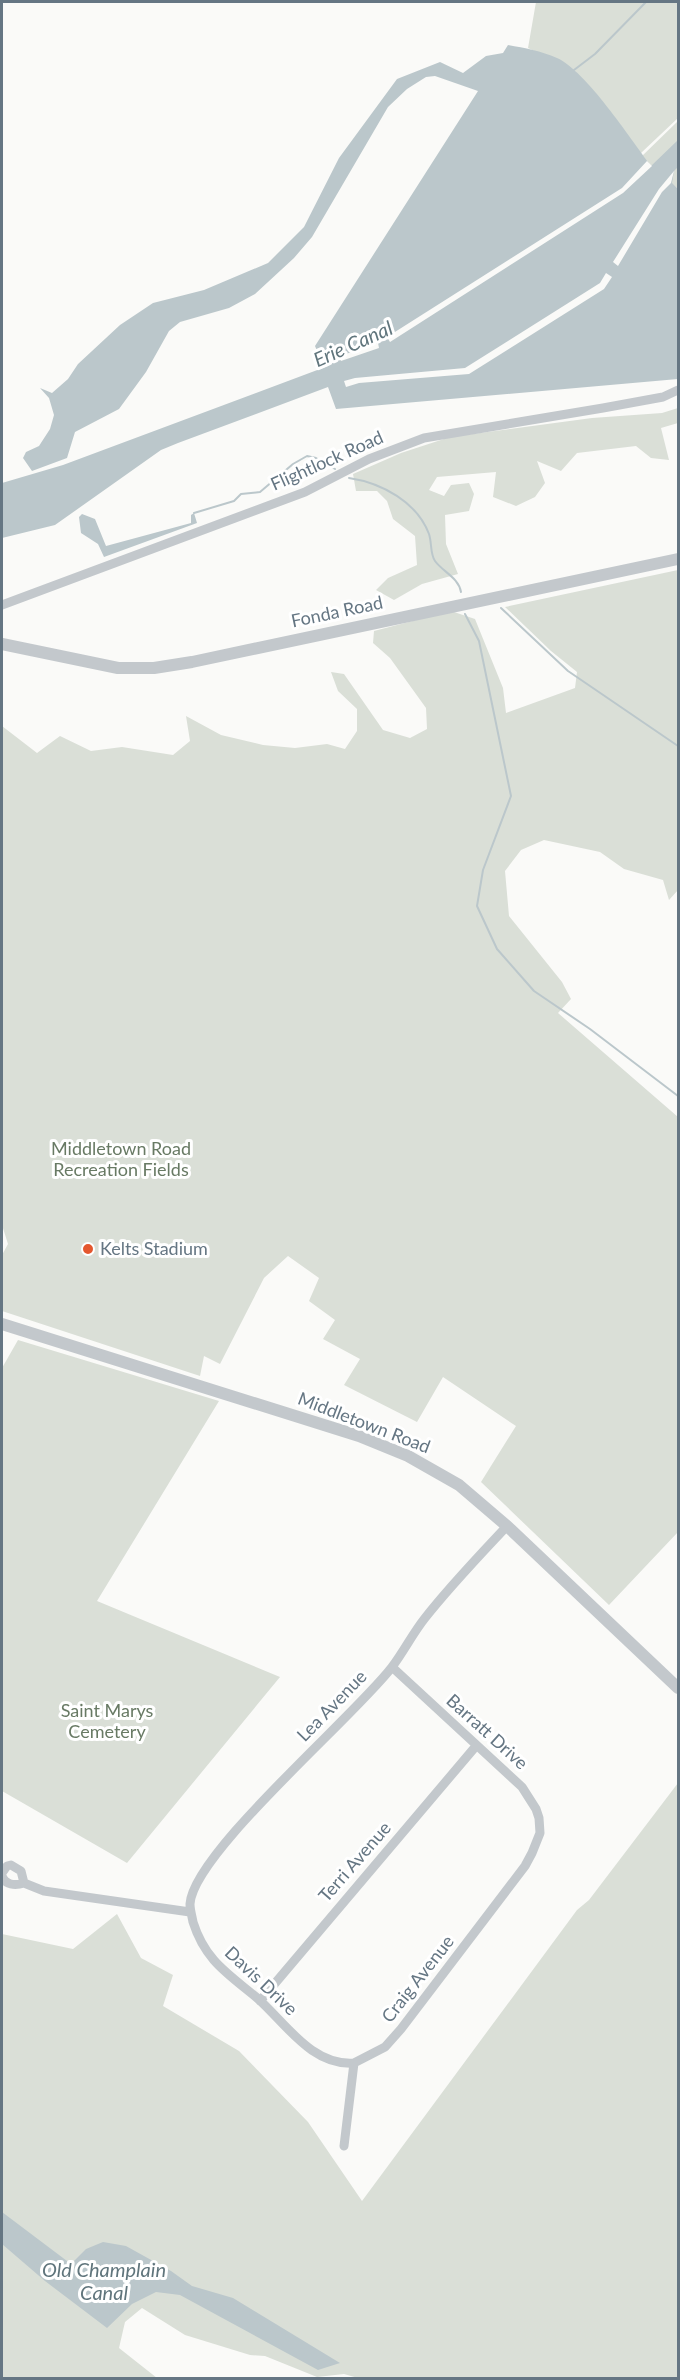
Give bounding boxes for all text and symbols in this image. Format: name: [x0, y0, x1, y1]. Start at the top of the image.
water label: Erie Canal: [309, 315, 396, 371]
street label: Flightlock Road: [267, 425, 386, 495]
street label: Fonda Road: [289, 591, 385, 631]
park label: Middletown Road Recreation Fields: [51, 1137, 191, 1180]
place label: Kelts Stadium: [100, 1237, 208, 1259]
marker: Kelts Stadium: [81, 1242, 95, 1256]
street label: Middletown Road: [295, 1387, 434, 1457]
street label: Lea Avenue: [292, 1665, 371, 1746]
street label: Barratt Drive: [442, 1689, 533, 1774]
park label: Saint Marys Cemetery: [61, 1699, 154, 1742]
street label: Terri Avenue: [313, 1817, 395, 1906]
street label: Craig Avenue: [376, 1930, 458, 2026]
street label: Davis Drive: [221, 1941, 303, 2019]
water label: Old Champlain Canal: [42, 2257, 166, 2304]

